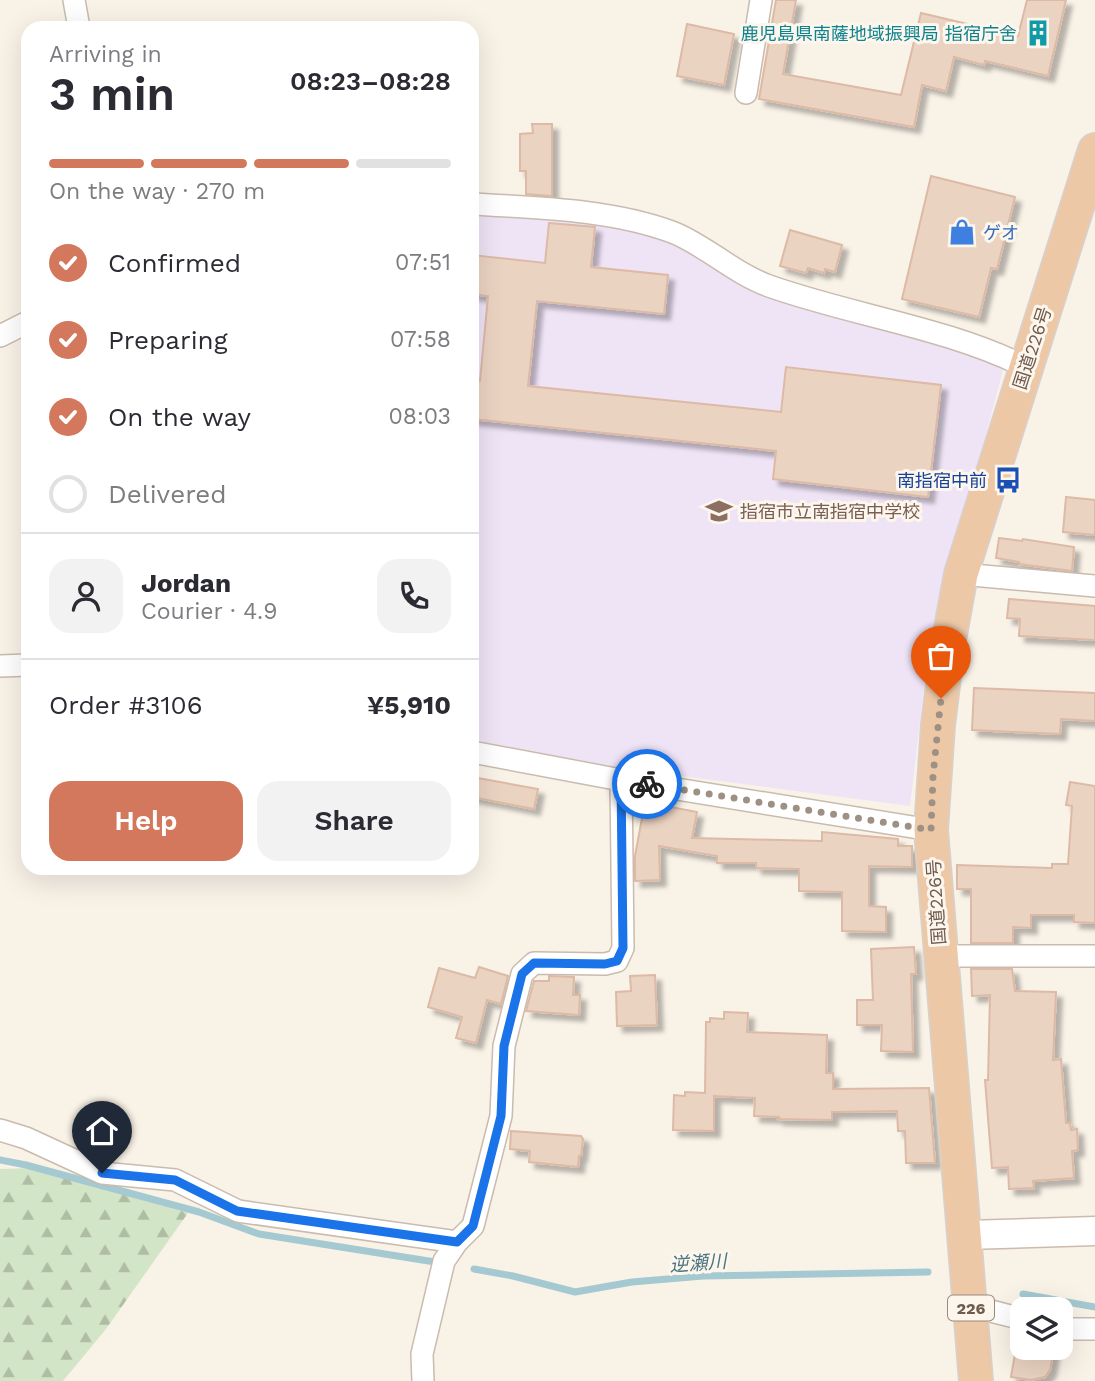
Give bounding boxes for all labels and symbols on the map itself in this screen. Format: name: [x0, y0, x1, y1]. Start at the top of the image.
building icon: 鹿児島県南薩地域振興局 指宿庁舍: [1023, 18, 1053, 48]
place label: 鹿児島県南薩地域振興局 指宿庁舍: [741, 23, 1017, 44]
shop icon: ゲオ: [947, 217, 977, 247]
place label: ゲオ: [983, 222, 1019, 243]
street label: 国道226号: [1009, 304, 1055, 392]
bus stop icon: 南指宿中前: [993, 465, 1023, 495]
place label: 南指宿中前: [897, 470, 987, 491]
school or university icon: 指宿市立南指宿中学校: [704, 496, 734, 526]
place label: 指宿市立南指宿中学校: [740, 501, 920, 522]
pin: [911, 626, 971, 698]
courier: [612, 749, 682, 819]
street label: 国道226号: [923, 858, 949, 946]
pin: [72, 1101, 132, 1173]
water label: 逆瀬川: [669, 1249, 729, 1276]
road number: 226: [948, 1296, 994, 1320]

